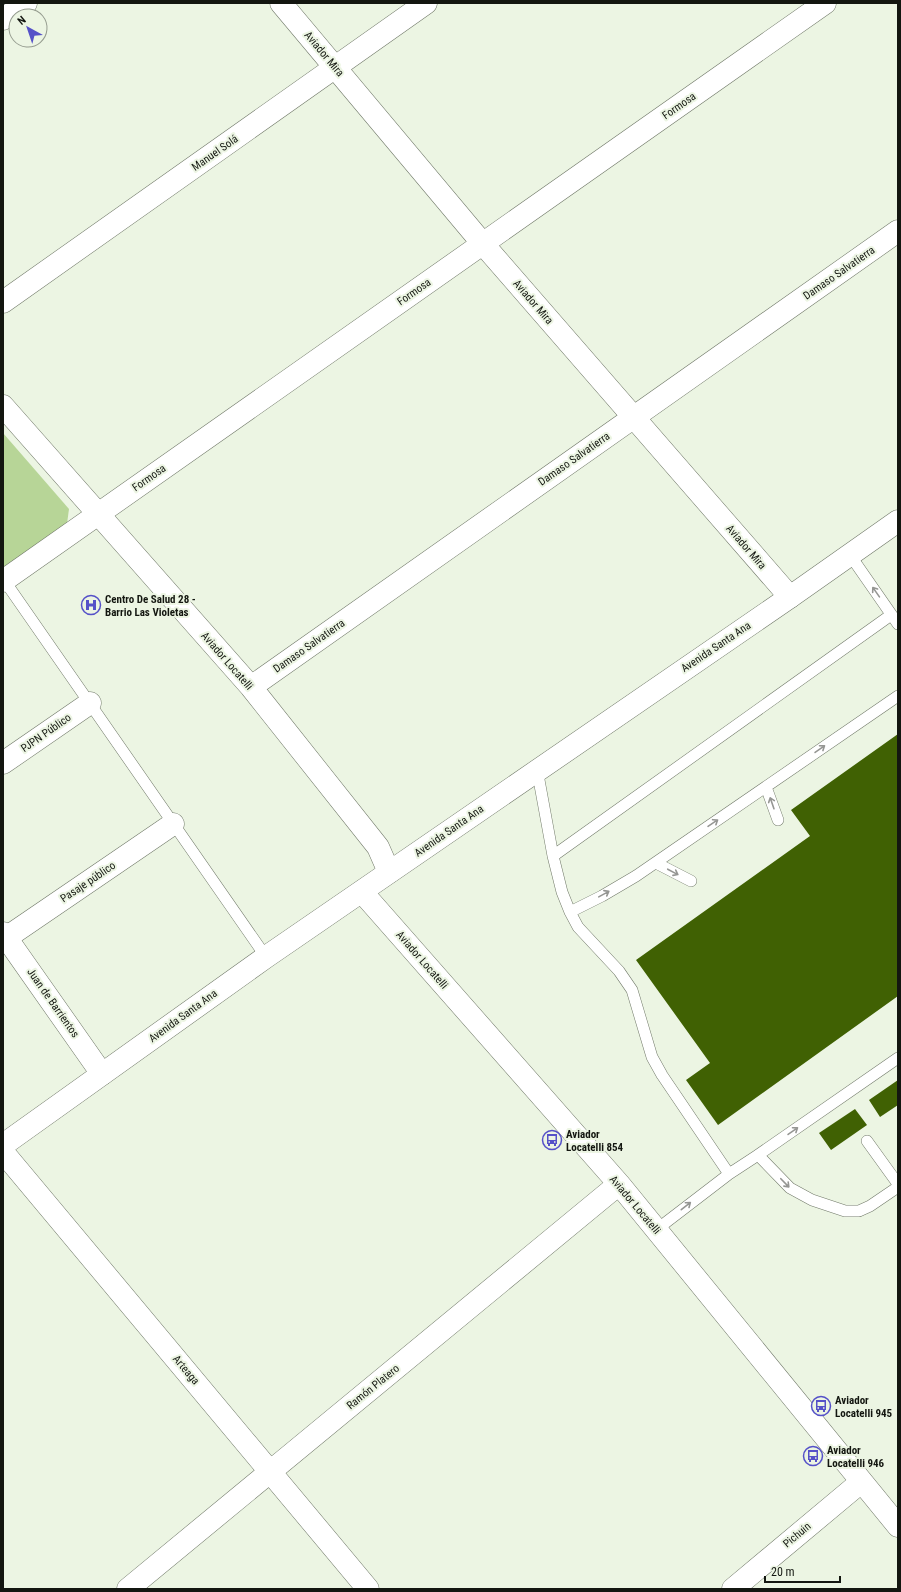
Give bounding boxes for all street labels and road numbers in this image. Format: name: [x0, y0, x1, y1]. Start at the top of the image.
street label: Aviador Mira: [301, 29, 347, 79]
street label: Formosa: [660, 90, 698, 122]
street label: Manuel Solá: [189, 132, 241, 174]
street label: Damaso Salvatierra: [801, 244, 877, 302]
street label: Formosa: [395, 276, 433, 308]
street label: Aviador Mira: [510, 277, 556, 327]
street label: Damaso Salvatierra: [536, 430, 612, 488]
street label: Formosa: [130, 462, 168, 494]
street label: Aviador Mira: [723, 522, 769, 572]
street label: Damaso Salvatierra: [271, 617, 347, 675]
street label: Avenida Santa Ana: [679, 619, 753, 675]
street label: Aviador Locatelli: [198, 629, 256, 693]
street label: PJPN Público: [18, 711, 74, 755]
street label: Avenida Santa Ana: [412, 802, 486, 860]
street label: Pasaje público: [58, 859, 118, 905]
street label: Aviador Locatelli: [393, 928, 451, 992]
street label: Juan de Barrientos: [24, 966, 82, 1040]
street label: Avenida Santa Ana: [146, 987, 220, 1045]
street label: Aviador Locatelli: [607, 1173, 663, 1237]
street label: Arteaga: [170, 1353, 202, 1387]
street label: Ramón Platero: [344, 1362, 402, 1412]
street label: Pichuin: [780, 1520, 814, 1550]

